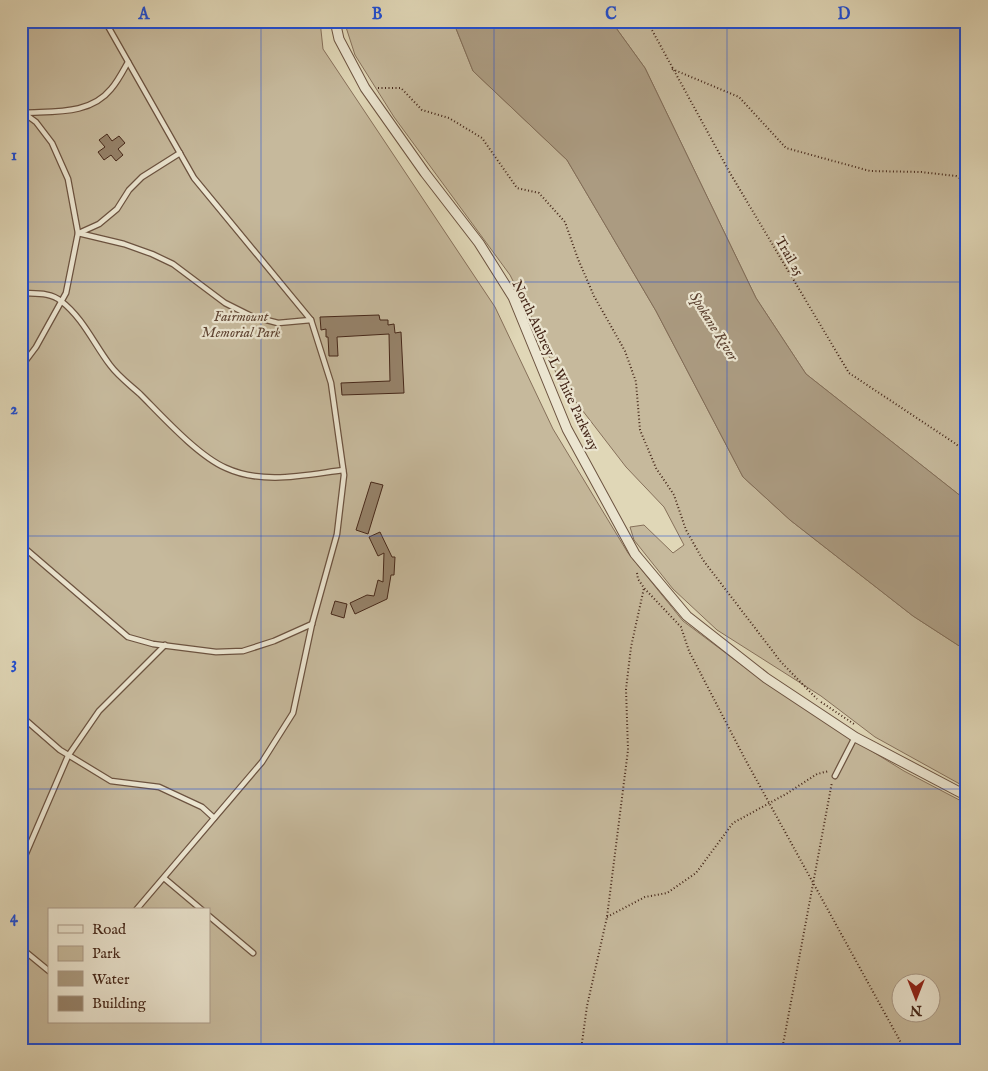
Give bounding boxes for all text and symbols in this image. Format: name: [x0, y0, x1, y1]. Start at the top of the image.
text: A: [138, 5, 151, 25]
text: B: [372, 5, 383, 25]
text: C: [605, 5, 617, 25]
text: D: [838, 5, 851, 25]
text: 1: [11, 146, 17, 166]
street label: Trail 25: [771, 234, 808, 279]
street label: North Aubrey L White Parkway: [508, 277, 603, 454]
water label: Spokane River: [685, 288, 743, 365]
park label: Fairmount Memorial Park: [202, 308, 281, 342]
text: 2: [10, 400, 18, 420]
text: 3: [11, 654, 17, 674]
text: 4: [10, 908, 19, 928]
legend: [48, 908, 210, 1024]
text: Road: [92, 920, 127, 939]
text: Park: [92, 944, 122, 963]
text: Water: [92, 970, 130, 989]
north arrow: [890, 974, 940, 1024]
text: Building: [92, 994, 147, 1013]
text: N: [910, 1001, 923, 1019]

